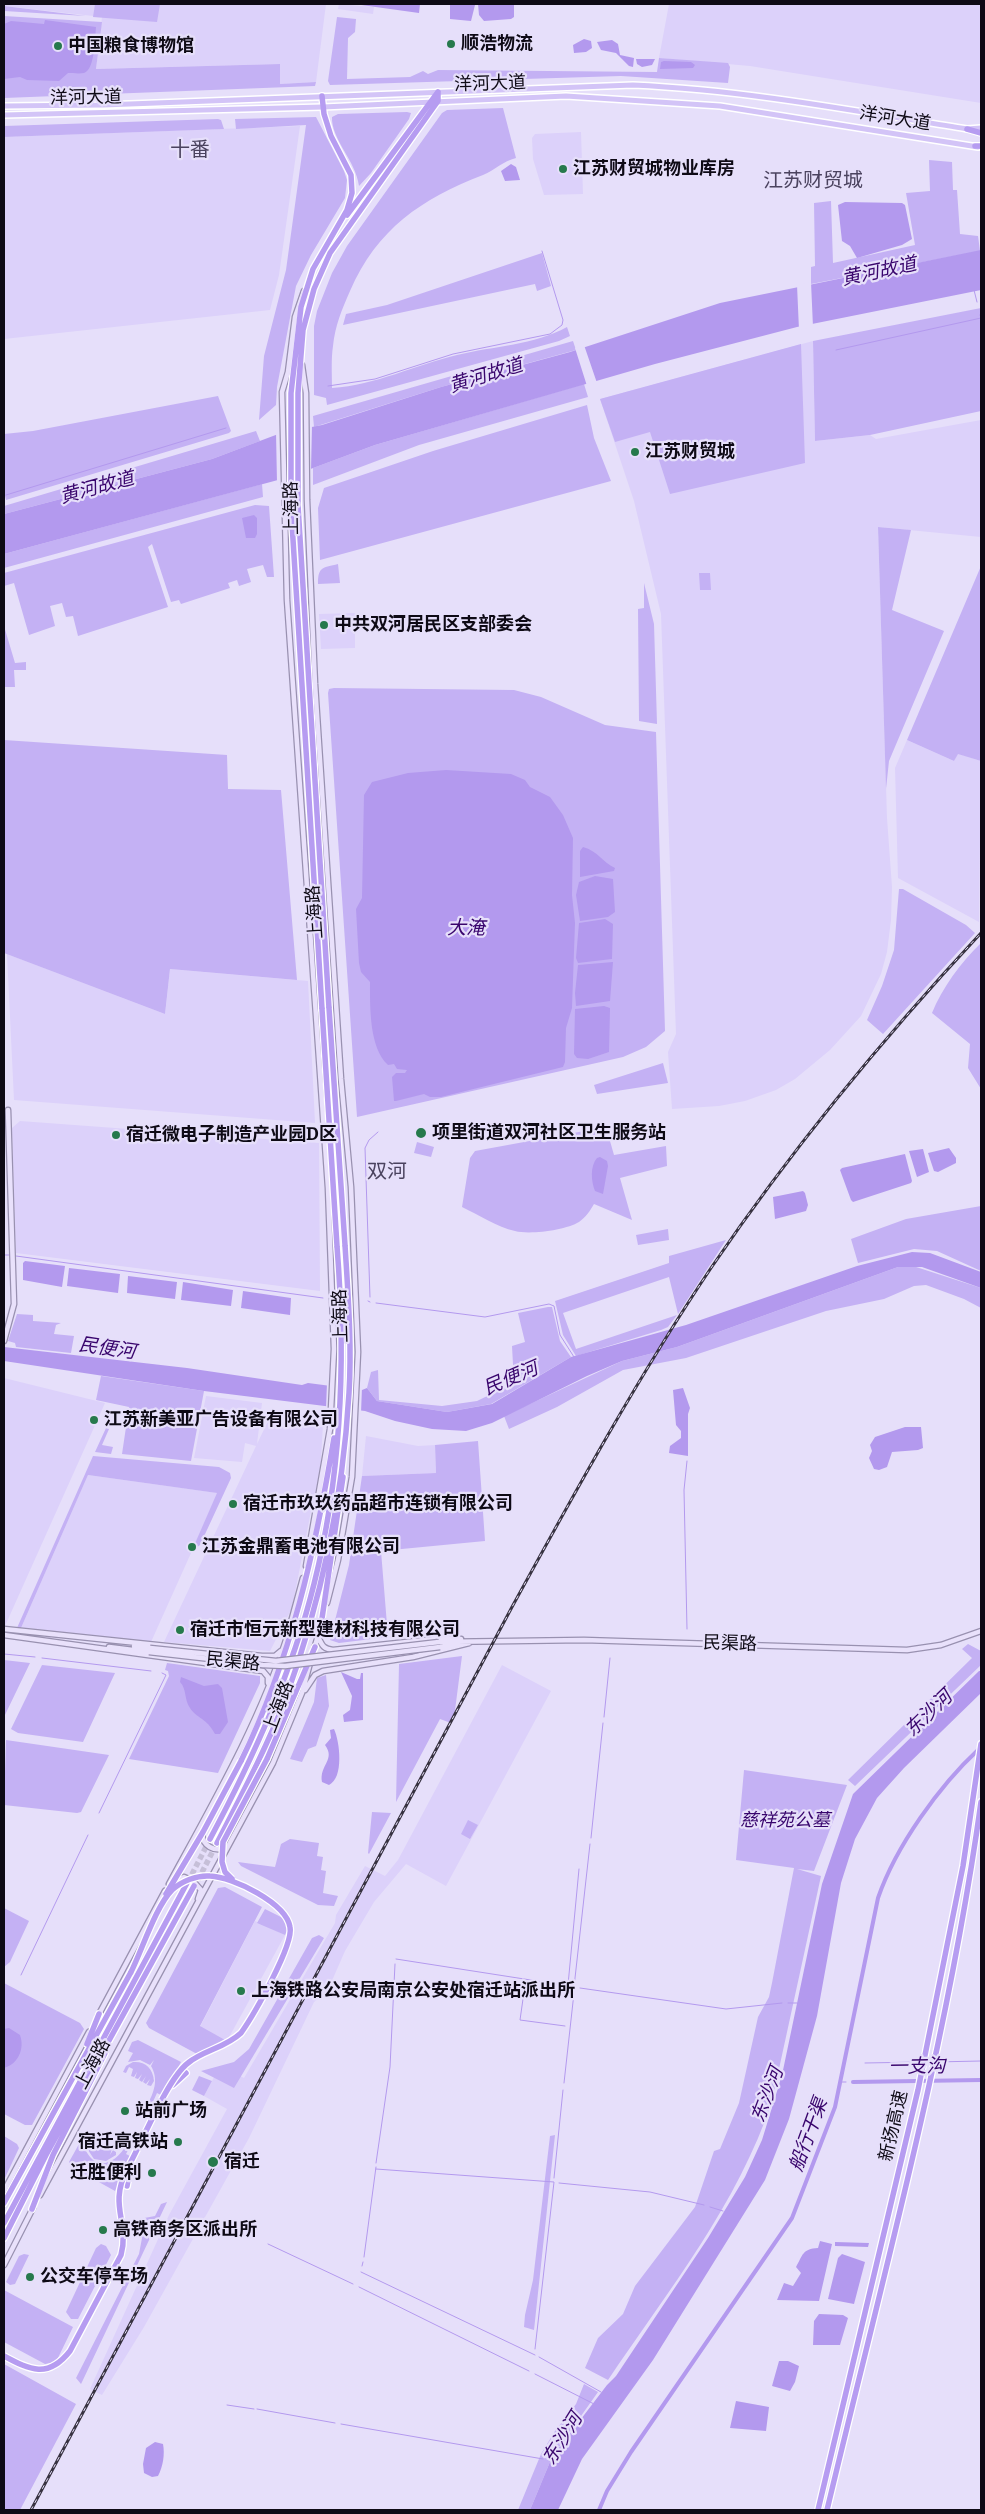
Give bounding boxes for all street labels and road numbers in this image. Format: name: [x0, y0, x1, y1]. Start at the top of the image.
street label: 洋河大道: [454, 72, 526, 96]
street label: 洋河大道: [50, 87, 122, 109]
street label: 洋河大道: [858, 103, 932, 135]
street label: 上海路: [281, 481, 303, 535]
street label: 上海路: [302, 884, 328, 940]
street label: 上海路: [329, 1289, 353, 1343]
street label: 民渠路: [703, 1632, 757, 1656]
street label: 民渠路: [205, 1648, 261, 1676]
street label: 上海路: [259, 1678, 299, 1736]
street label: 上海路: [71, 2035, 115, 2093]
street label: 新扬高速: [875, 2088, 913, 2164]

